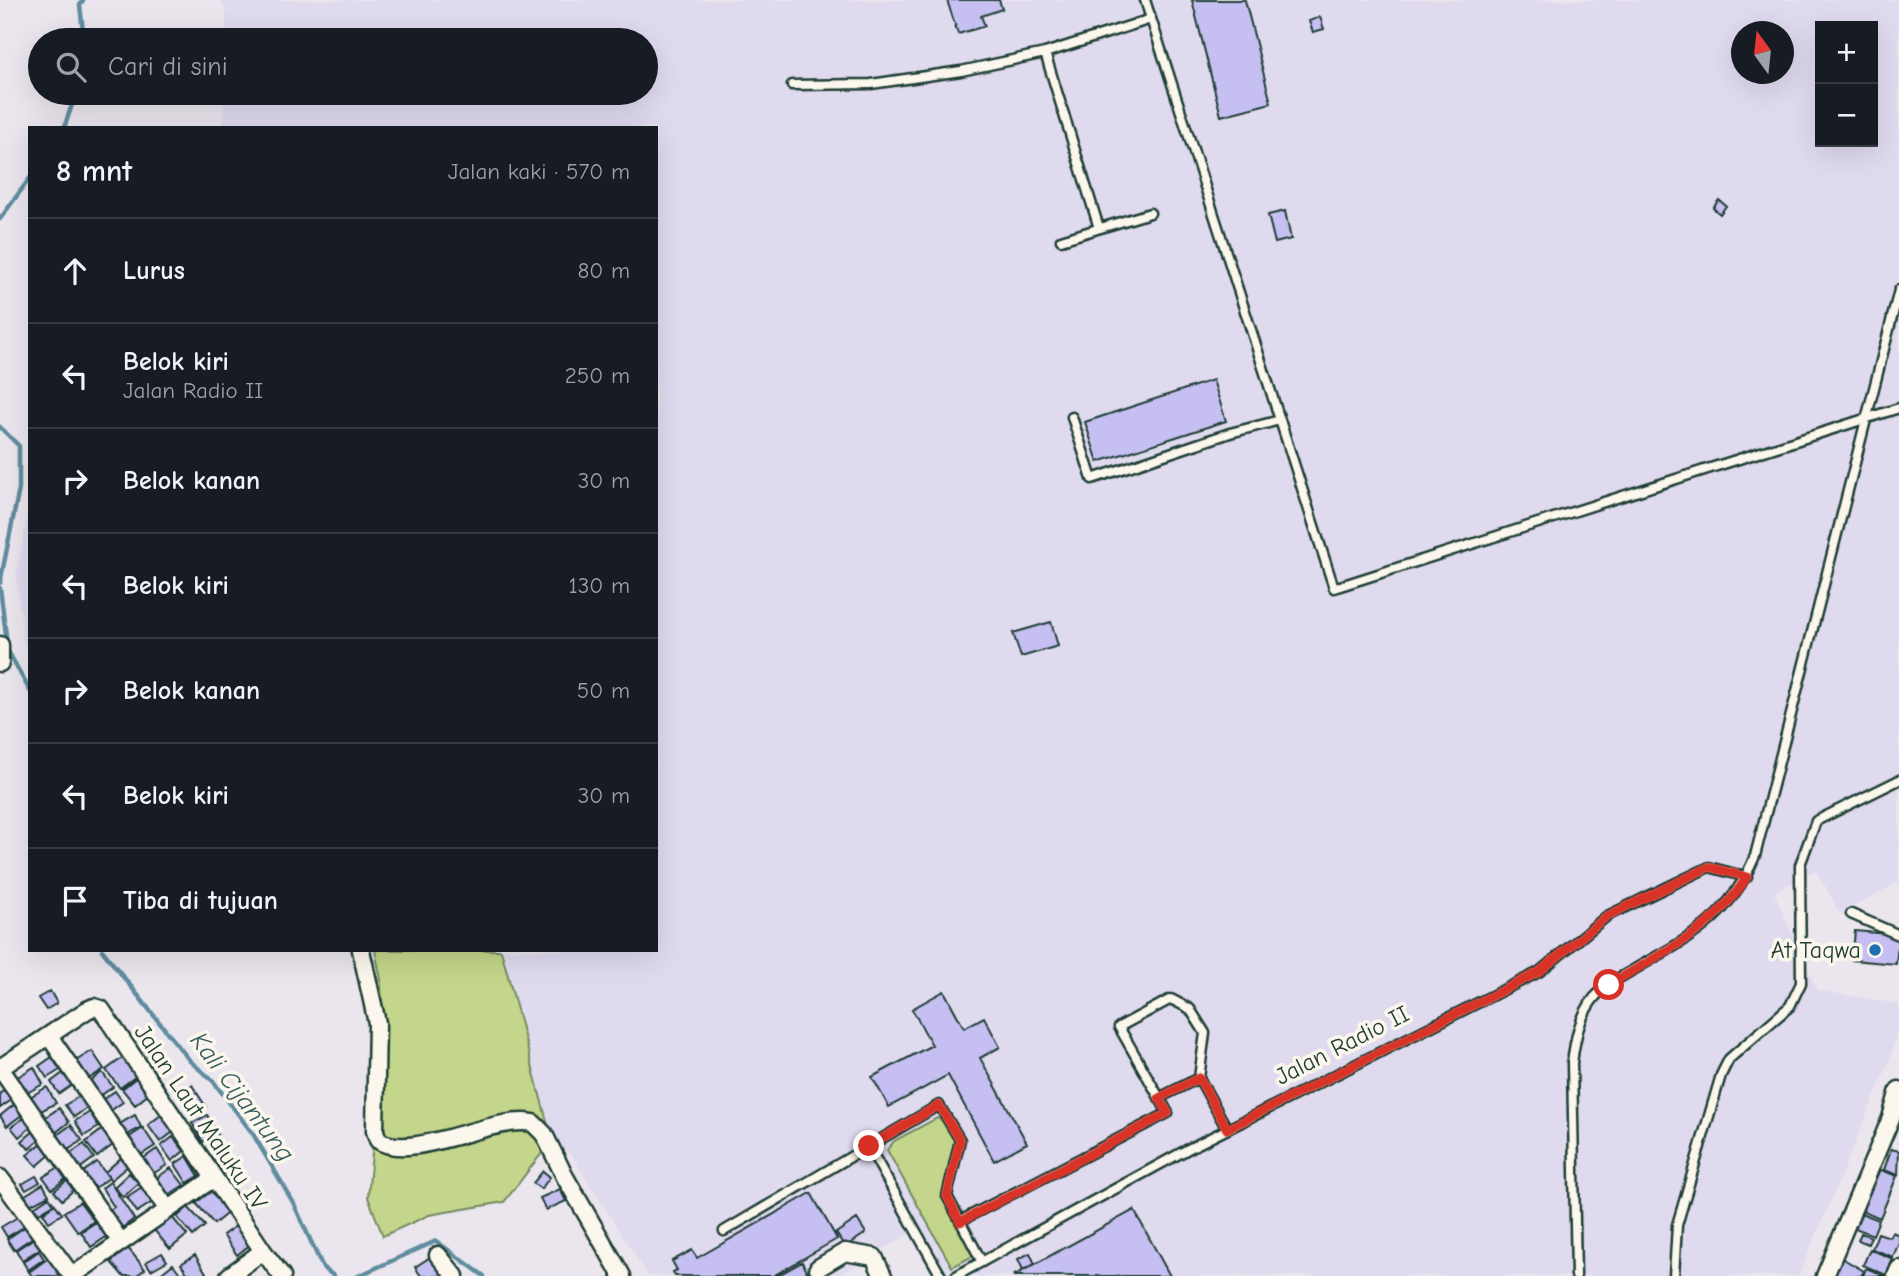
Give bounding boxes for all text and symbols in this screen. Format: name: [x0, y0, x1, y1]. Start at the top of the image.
north arrow: [1731, 21, 1794, 84]
map controls: [1815, 21, 1878, 147]
button: +: [1815, 21, 1878, 84]
search box: [28, 28, 658, 105]
icon: search: [52, 48, 90, 86]
text: Cari di sini: [108, 52, 228, 82]
button: −: [1815, 84, 1878, 147]
text: 8 mnt: [56, 154, 132, 189]
text: Jalan kaki · 570 m: [448, 158, 630, 185]
icon: ahead: [56, 252, 94, 290]
text: Lurus: [123, 256, 185, 286]
text: 80 m: [577, 257, 630, 284]
text: Belok kiri: [123, 347, 229, 377]
icon: left: [56, 357, 94, 395]
text: 250 m: [565, 362, 630, 389]
text: Jalan Radio II: [123, 377, 263, 404]
icon: right: [56, 462, 94, 500]
text: Belok kanan: [123, 466, 260, 496]
text: 30 m: [578, 467, 630, 494]
icon: left: [56, 567, 94, 605]
text: Belok kiri: [123, 571, 229, 601]
text: 130 m: [569, 572, 630, 599]
icon: right: [56, 672, 94, 710]
text: Belok kanan: [123, 676, 260, 706]
text: 50 m: [577, 677, 630, 704]
icon: left: [56, 777, 94, 815]
text: Belok kiri: [123, 781, 229, 811]
text: 30 m: [578, 782, 630, 809]
icon: arrive: [56, 882, 94, 920]
text: Tiba di tujuan: [123, 886, 278, 916]
place label: At Taqwa: [1771, 936, 1861, 964]
marker: At Taqwa: [1867, 942, 1883, 958]
route start: [1593, 969, 1624, 1000]
street label: Jalan Radio II: [1270, 999, 1414, 1091]
street label: Jalan Laut Maluku IV: [129, 1019, 274, 1215]
water label: Kali Cijantung: [184, 1026, 300, 1168]
route end: [853, 1130, 884, 1161]

